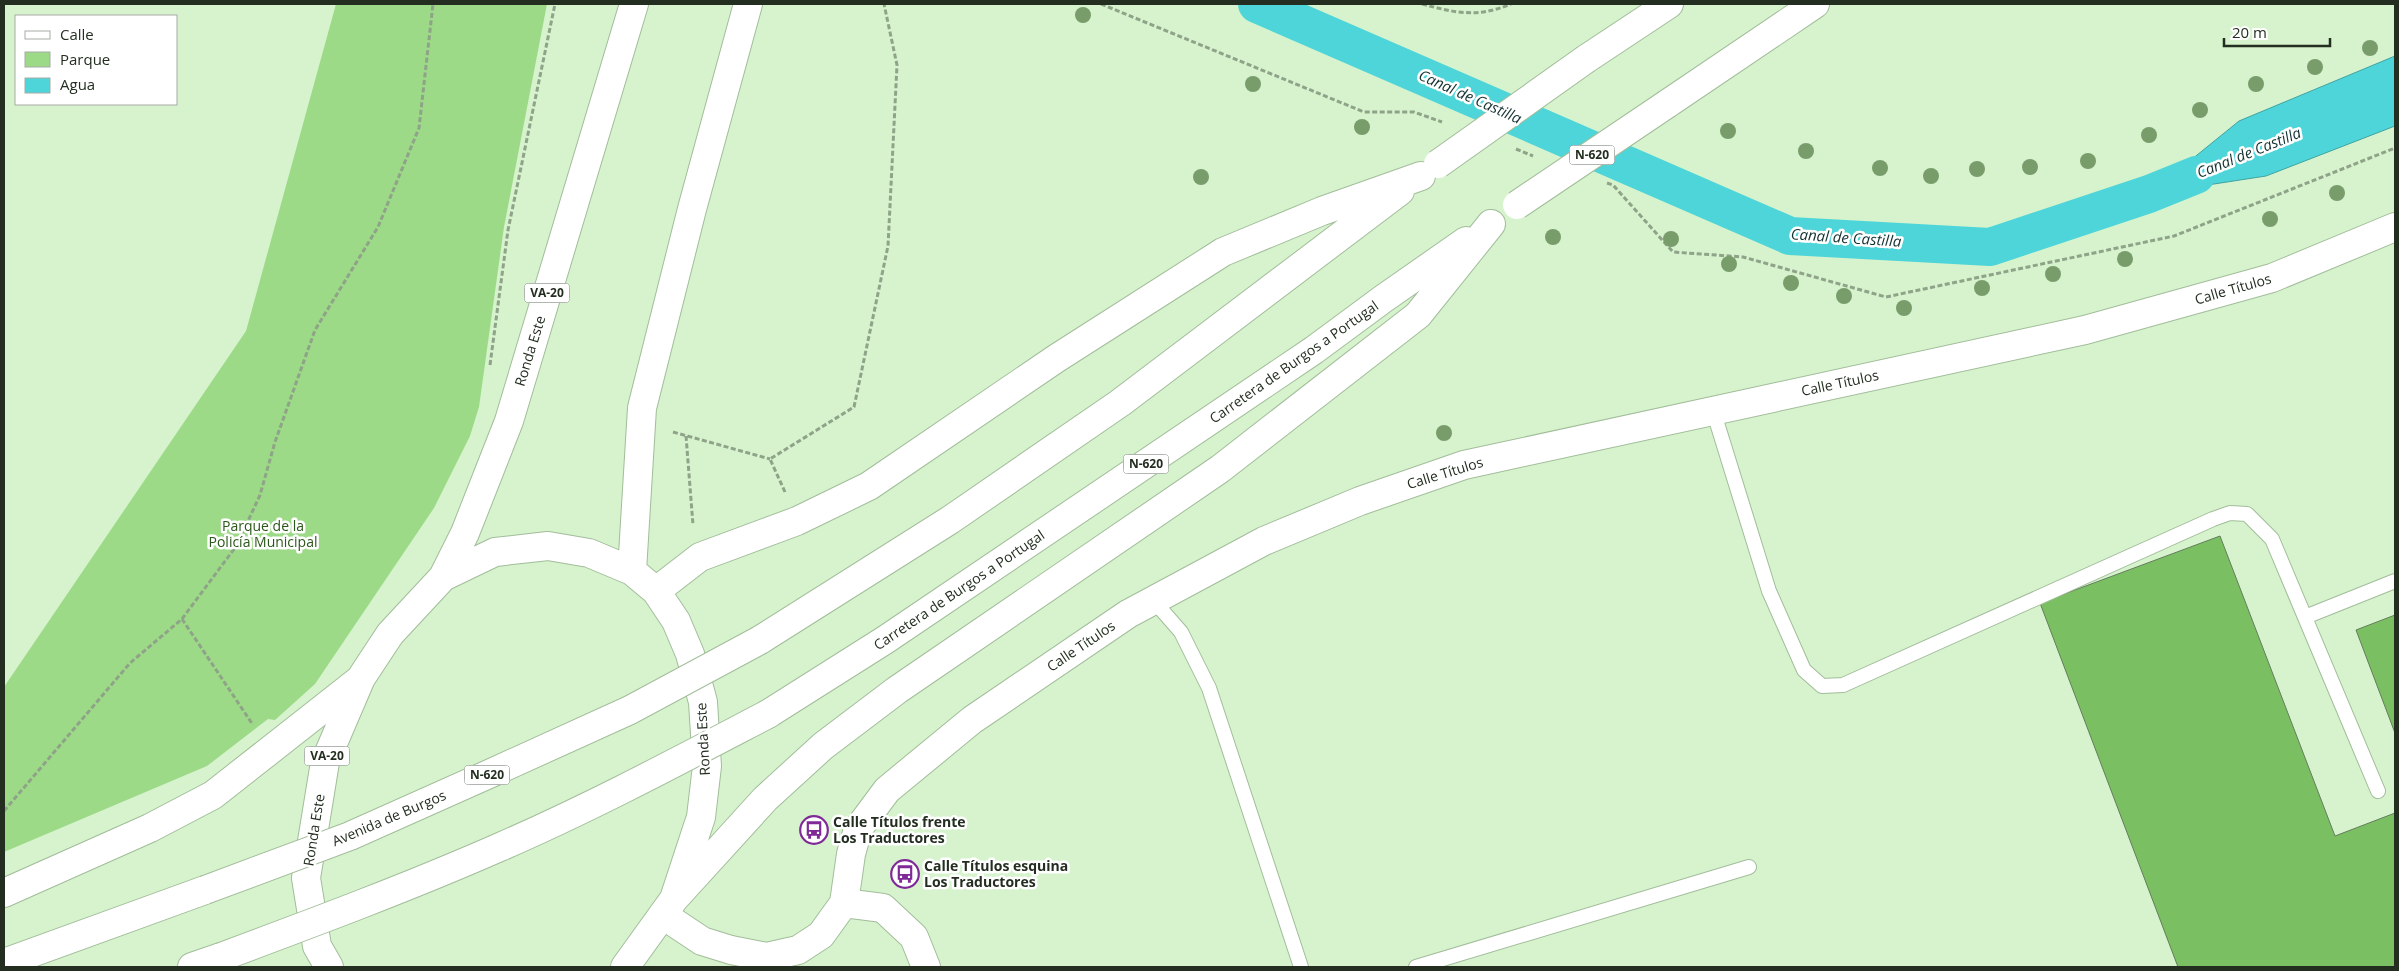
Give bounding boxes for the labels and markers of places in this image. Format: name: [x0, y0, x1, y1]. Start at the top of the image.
place label: Calle Títulos frente Los Traductores: [833, 812, 966, 847]
bus stop icon: Calle Títulos frente Los Traductores: [799, 815, 829, 845]
place label: Calle Títulos esquina Los Traductores: [924, 856, 1068, 891]
bus stop icon: Calle Títulos esquina Los Traductores: [890, 859, 920, 889]

